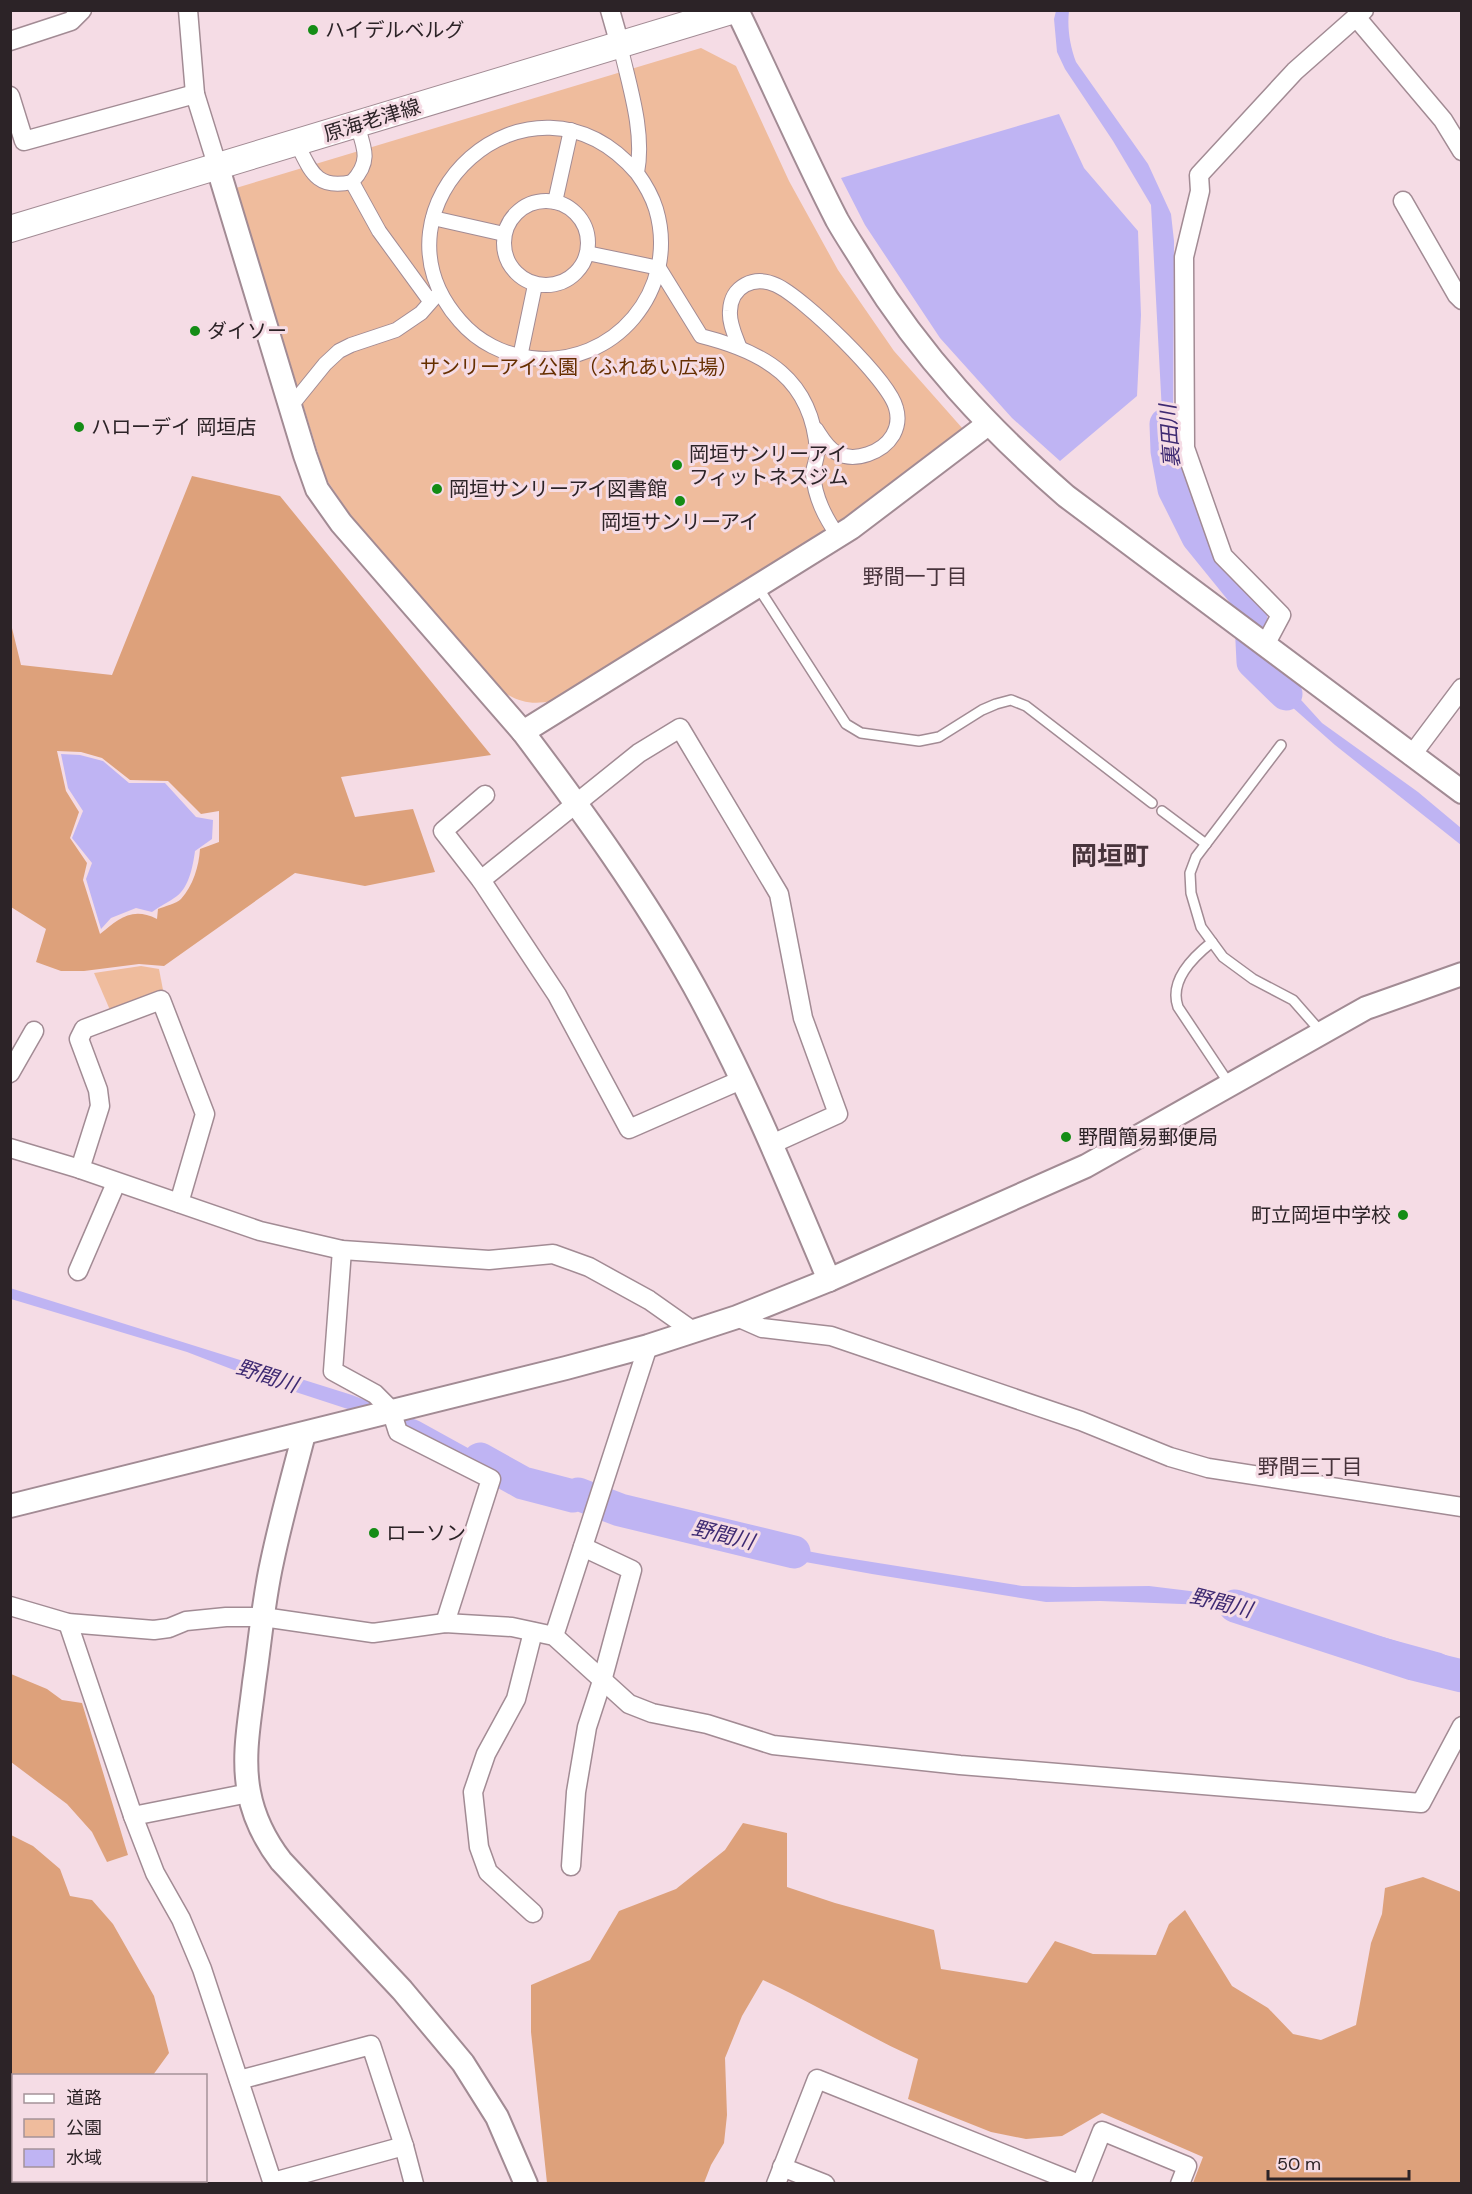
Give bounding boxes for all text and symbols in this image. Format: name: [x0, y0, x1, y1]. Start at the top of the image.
place label: ハイデルベルグ: [325, 17, 465, 43]
marker: ハイデルベルグ: [306, 23, 320, 37]
street label: 原海老津線: [320, 93, 424, 147]
place label: ダイソー: [207, 318, 287, 344]
marker: ダイソー: [188, 324, 202, 338]
park label: サンリーアイ公園（ふれあい広場）: [420, 354, 738, 380]
water label: 裏田川: [1154, 402, 1186, 468]
place label: ハローデイ 岡垣店: [91, 414, 256, 440]
marker: ハローデイ 岡垣店: [72, 420, 86, 434]
place label: 岡垣サンリーアイ フィットネスジム: [689, 441, 849, 490]
marker: 岡垣サンリーアイ フィットネスジム: [670, 458, 684, 472]
place label: 岡垣サンリーアイ図書館: [449, 476, 667, 502]
marker: 岡垣サンリーアイ図書館: [430, 482, 444, 496]
marker: 岡垣サンリーアイ: [673, 494, 687, 508]
place label: 岡垣サンリーアイ: [601, 509, 759, 535]
district label: 野間一丁目: [863, 563, 968, 591]
district label: 岡垣町: [1071, 839, 1149, 873]
place label: 野間簡易郵便局: [1078, 1124, 1218, 1150]
marker: 野間簡易郵便局: [1059, 1130, 1073, 1144]
place label: 町立岡垣中学校: [1251, 1202, 1391, 1228]
marker: 町立岡垣中学校: [1396, 1208, 1410, 1222]
water label: 野間川: [233, 1353, 303, 1400]
district label: 野間三丁目: [1258, 1453, 1363, 1481]
water label: 野間川: [689, 1514, 759, 1557]
place label: ローソン: [386, 1520, 466, 1546]
marker: ローソン: [367, 1526, 381, 1540]
water label: 野間川: [1187, 1582, 1257, 1625]
legend: [12, 2074, 207, 2182]
text: 道路: [66, 2086, 102, 2110]
text: 公園: [66, 2116, 102, 2140]
scale bar: [1268, 2143, 1409, 2181]
text: 水域: [66, 2146, 102, 2170]
text: 50 m: [1277, 2152, 1321, 2176]

